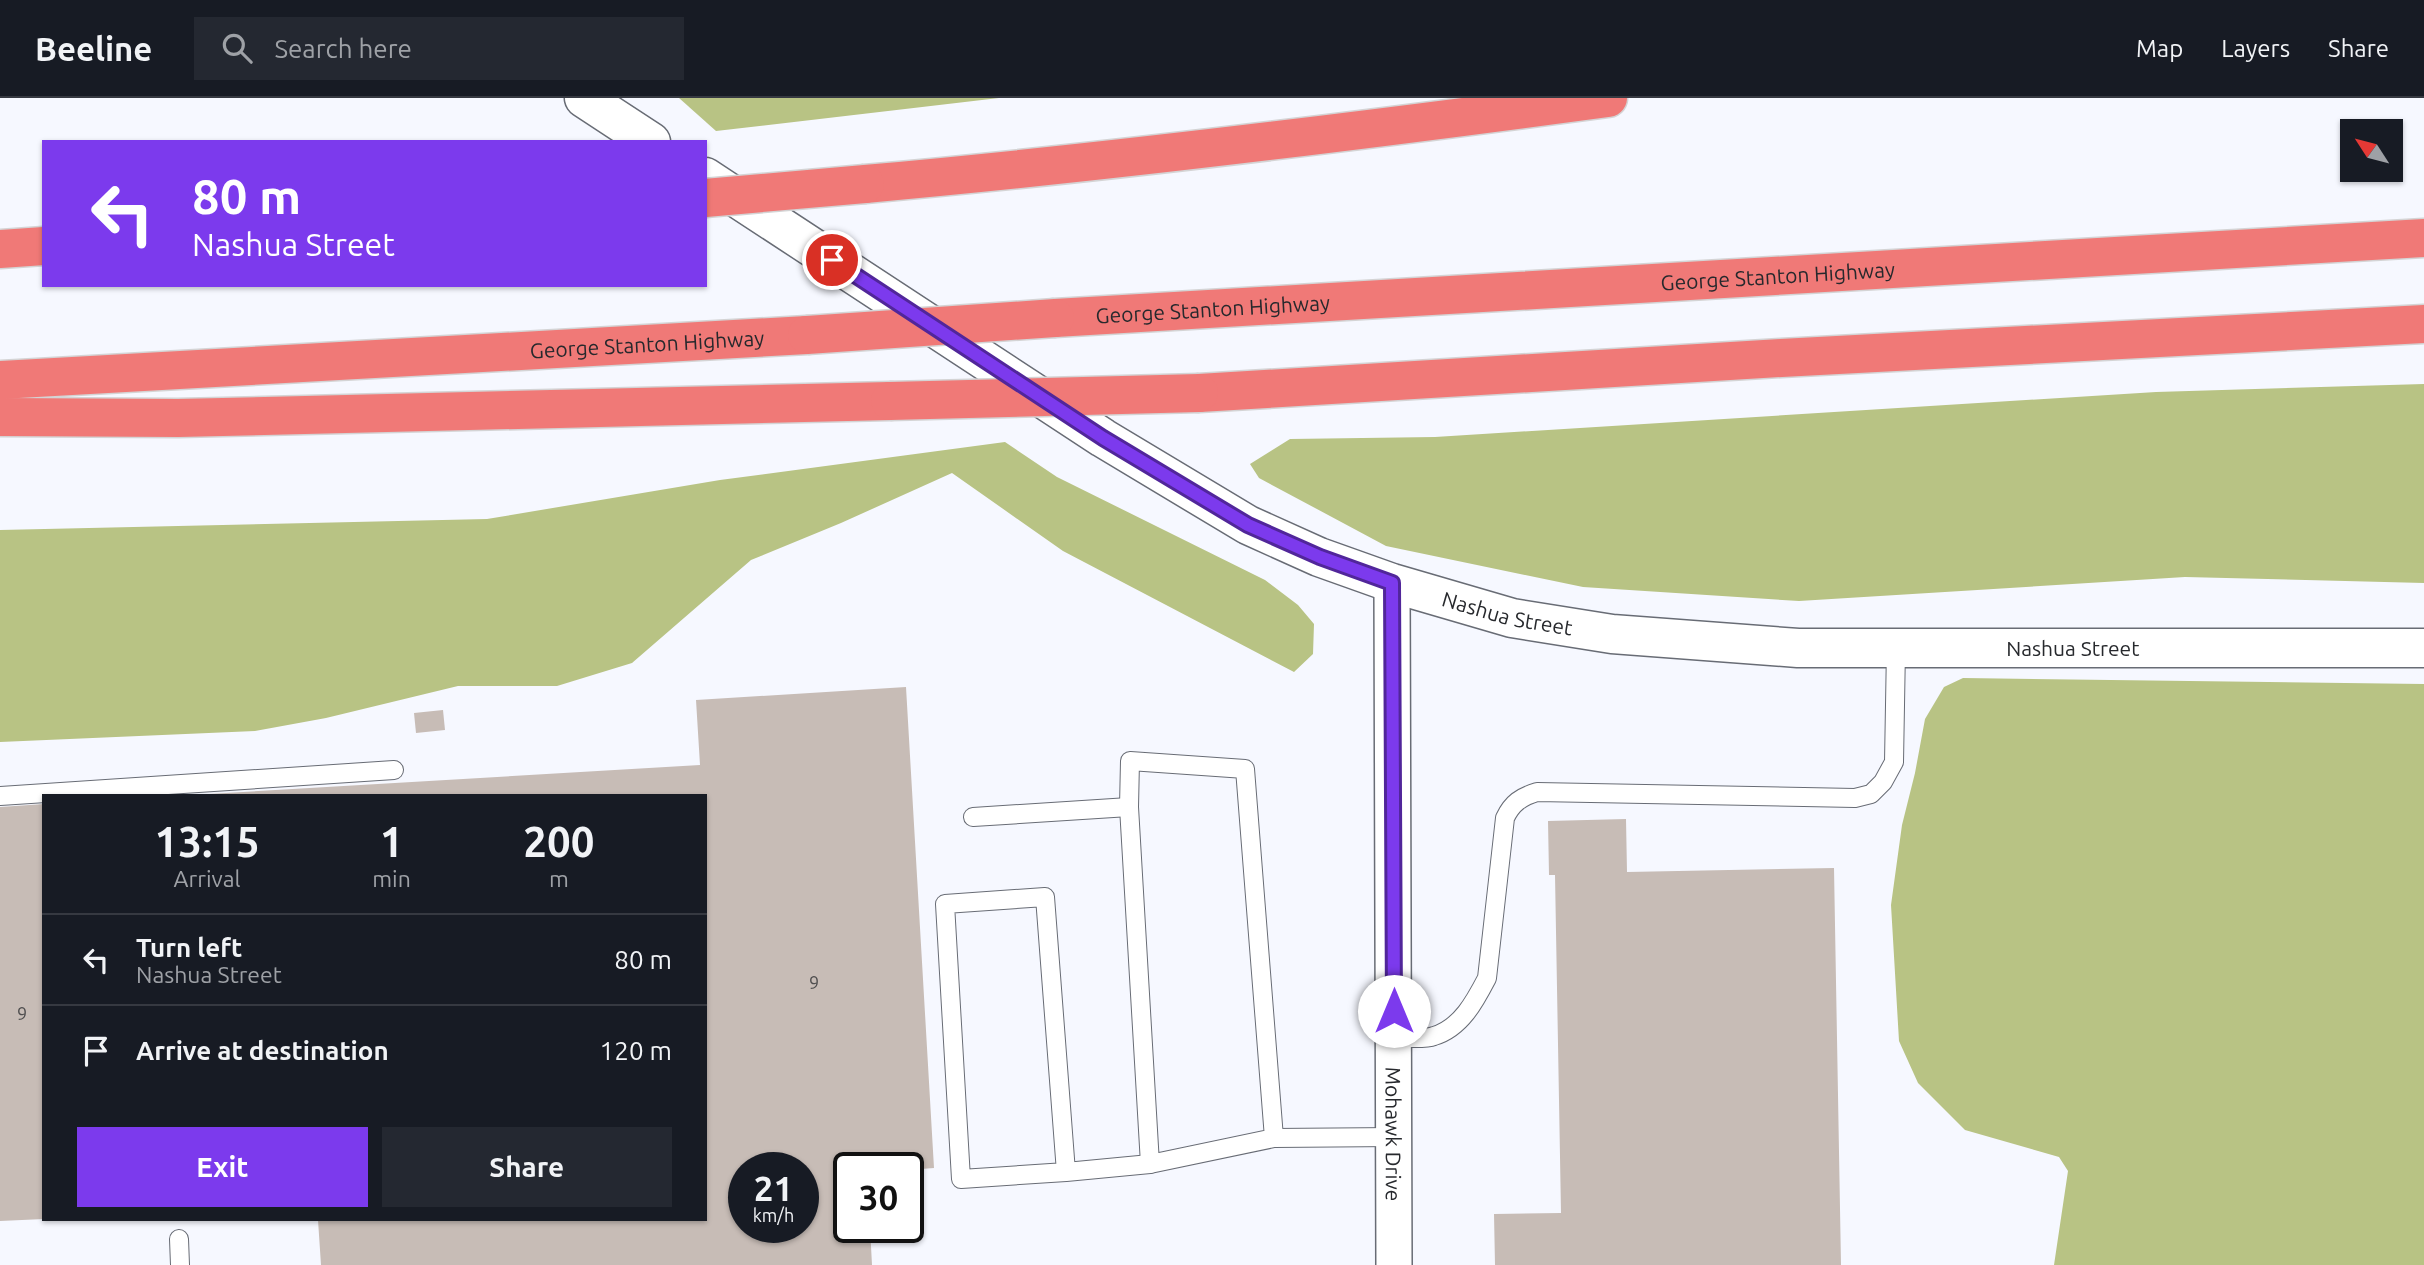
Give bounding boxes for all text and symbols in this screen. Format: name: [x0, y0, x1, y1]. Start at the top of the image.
search box: [194, 17, 684, 80]
icon: search: [218, 29, 256, 67]
text: Beeline: [35, 30, 152, 67]
text: Search here: [274, 34, 412, 63]
text: Map: [2136, 35, 2183, 62]
text: Layers: [2221, 35, 2290, 62]
text: Share: [2328, 35, 2389, 62]
north arrow: [2340, 119, 2403, 182]
map controls: [2340, 119, 2403, 182]
icon: left: [77, 168, 168, 259]
text: 80 m: [192, 168, 301, 223]
text: Nashua Street: [192, 226, 395, 262]
pin: [802, 230, 862, 290]
icon: arrive: [813, 241, 851, 279]
street label: George Stanton Highway: [1660, 257, 1896, 295]
street label: George Stanton Highway: [1095, 290, 1331, 328]
street label: George Stanton Highway: [529, 325, 765, 362]
street label: Nashua Street: [1439, 586, 1574, 640]
street label: Nashua Street: [2006, 636, 2139, 660]
text: 13:15: [155, 818, 260, 865]
text: 1: [380, 818, 403, 865]
text: 200: [523, 818, 594, 865]
text: Arrival: [174, 866, 241, 891]
text: min: [372, 866, 411, 891]
text: m: [549, 866, 569, 891]
text: Turn left: [136, 933, 242, 962]
icon: left: [77, 941, 115, 979]
text: 80 m: [614, 945, 672, 974]
text: Nashua Street: [136, 962, 282, 987]
house number: 9: [809, 972, 819, 992]
position arrow: [1357, 974, 1431, 1048]
house number: 9: [17, 1003, 27, 1023]
icon: arrive: [77, 1032, 115, 1070]
text: Arrive at destination: [136, 1036, 389, 1065]
text: 120 m: [600, 1036, 672, 1065]
street label: Mohawk Drive: [1381, 1067, 1406, 1201]
button: Exit: [77, 1127, 368, 1207]
button: Share: [382, 1127, 672, 1207]
speed limit sign: 30: [833, 1152, 924, 1243]
text: 21: [754, 1168, 793, 1208]
text: km/h: [753, 1205, 794, 1225]

